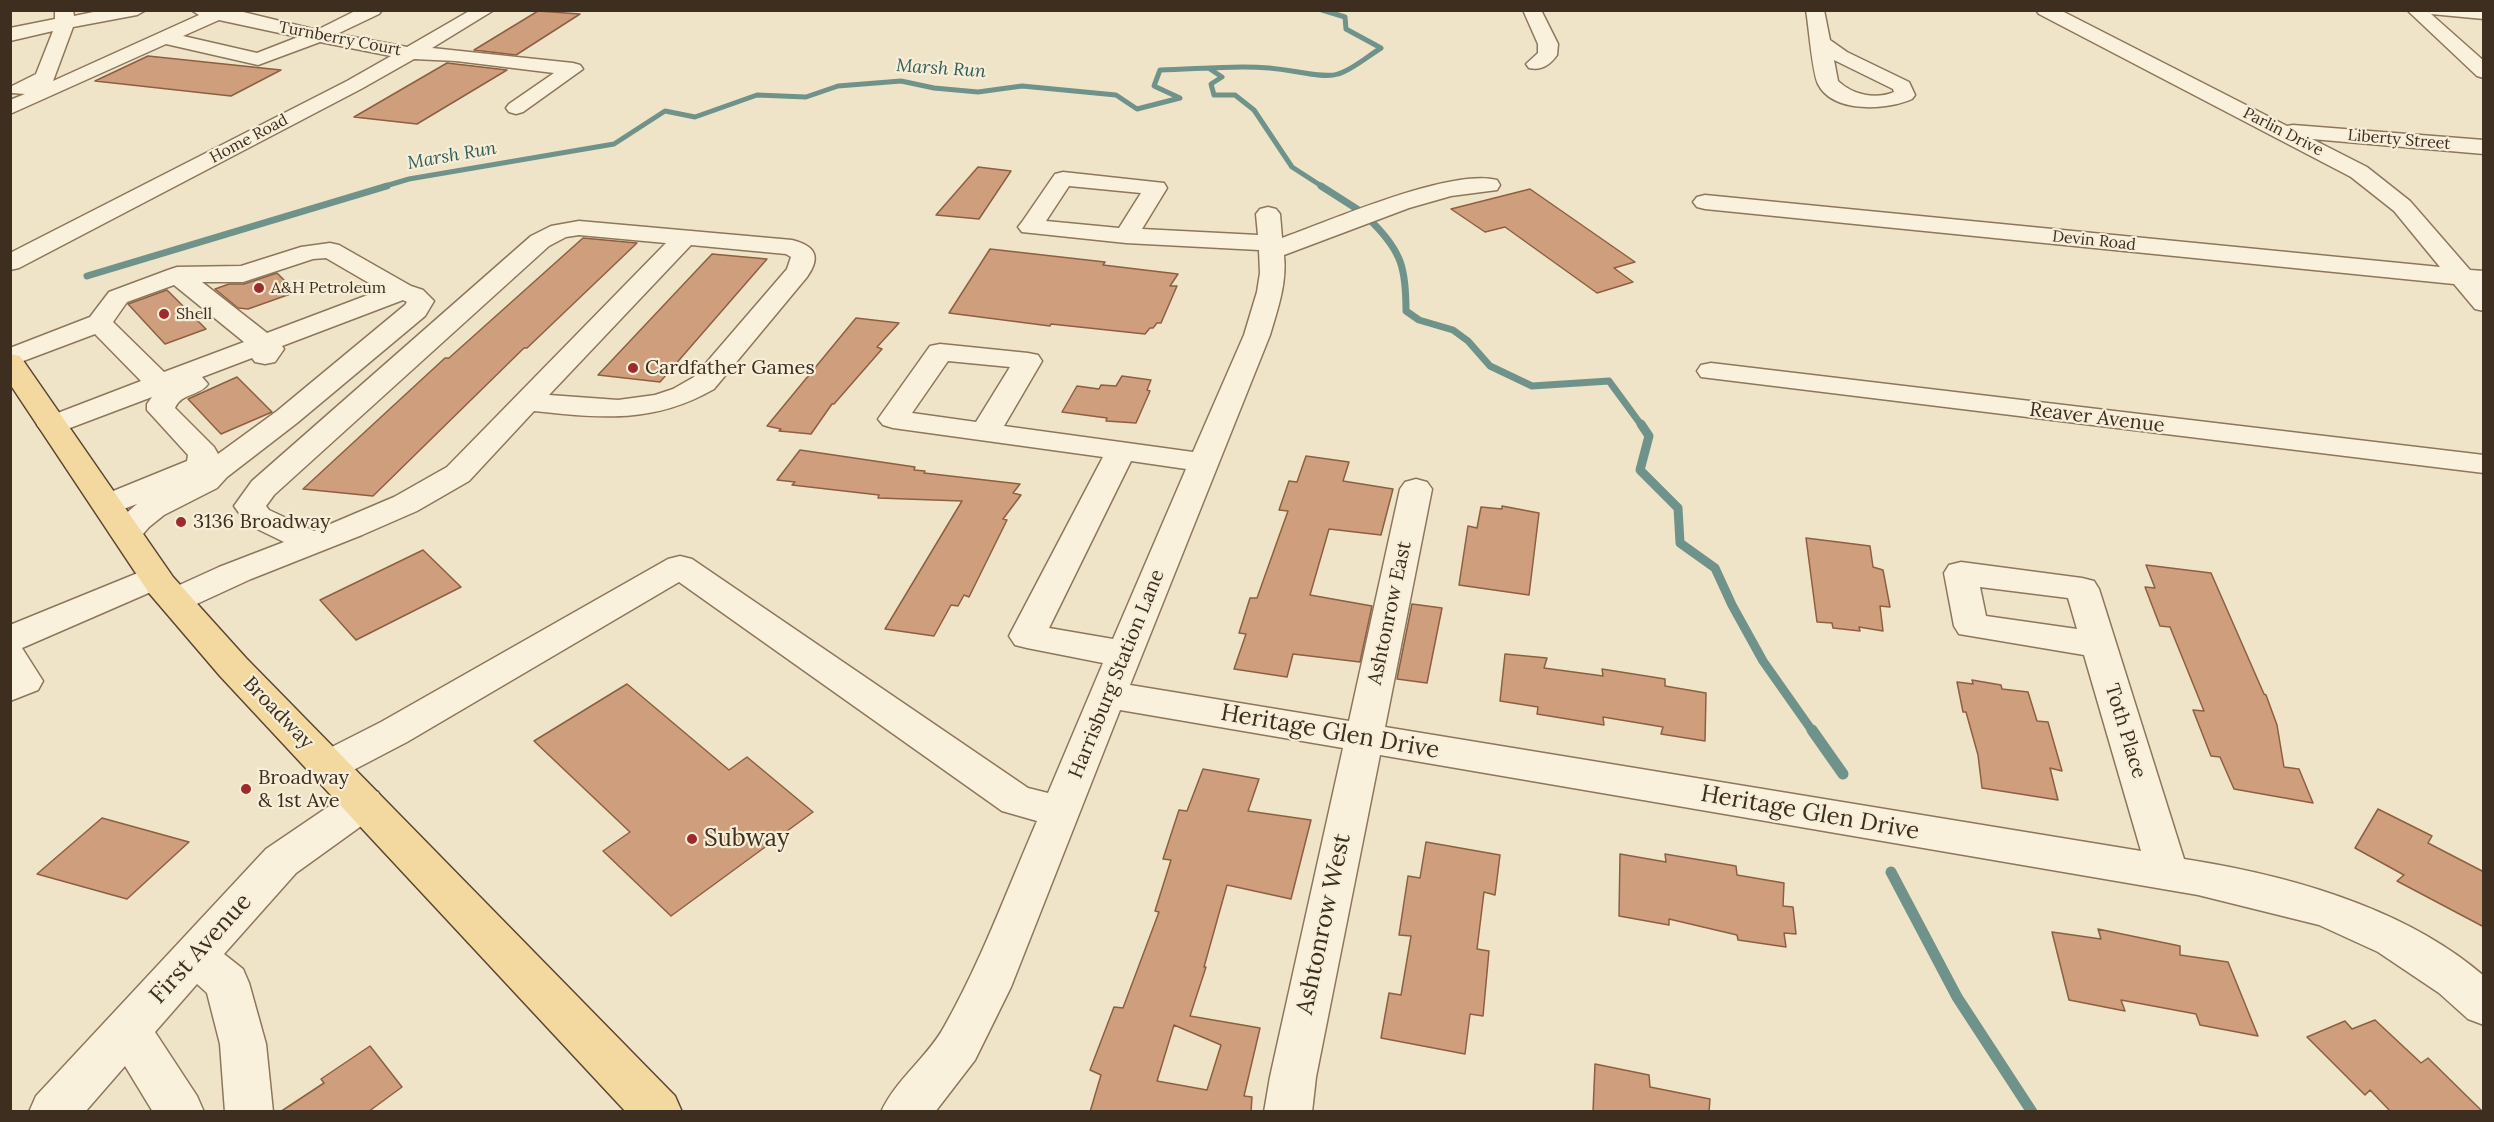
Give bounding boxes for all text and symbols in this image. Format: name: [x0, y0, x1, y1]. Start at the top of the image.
street label: Turnberry Court: [277, 18, 403, 60]
water label: Marsh Run: [895, 55, 987, 83]
street label: Parlin Drive: [2240, 104, 2326, 160]
street label: Home Road: [207, 110, 291, 168]
street label: Liberty Street: [2347, 126, 2451, 154]
water label: Marsh Run: [406, 138, 498, 174]
street label: Devin Road: [2051, 227, 2137, 255]
place label: A&H Petroleum: [271, 278, 386, 298]
marker: A&H Petroleum: [252, 281, 266, 295]
place label: Shell: [176, 304, 212, 324]
marker: Shell: [157, 307, 171, 321]
place label: Cardfather Games: [645, 356, 815, 380]
marker: Cardfather Games: [626, 361, 640, 375]
street label: Reaver Avenue: [2028, 398, 2166, 438]
place label: 3136 Broadway: [193, 510, 331, 534]
marker: 3136 Broadway: [174, 515, 188, 529]
street label: Ashtonrow East: [1363, 539, 1417, 687]
street label: Harrisburg Station Lane: [1064, 566, 1170, 782]
street label: Broadway: [238, 672, 318, 754]
street label: Toth Place: [2099, 681, 2151, 781]
street label: Heritage Glen Drive: [1218, 699, 1442, 765]
place label: Broadway & 1st Ave: [258, 766, 349, 813]
street label: Heritage Glen Drive: [1698, 780, 1922, 846]
marker: Broadway & 1st Ave: [239, 782, 253, 796]
place label: Subway: [704, 825, 789, 853]
street label: Ashtonrow West: [1291, 831, 1357, 1017]
marker: Subway: [685, 832, 699, 846]
street label: First Avenue: [144, 888, 258, 1010]

